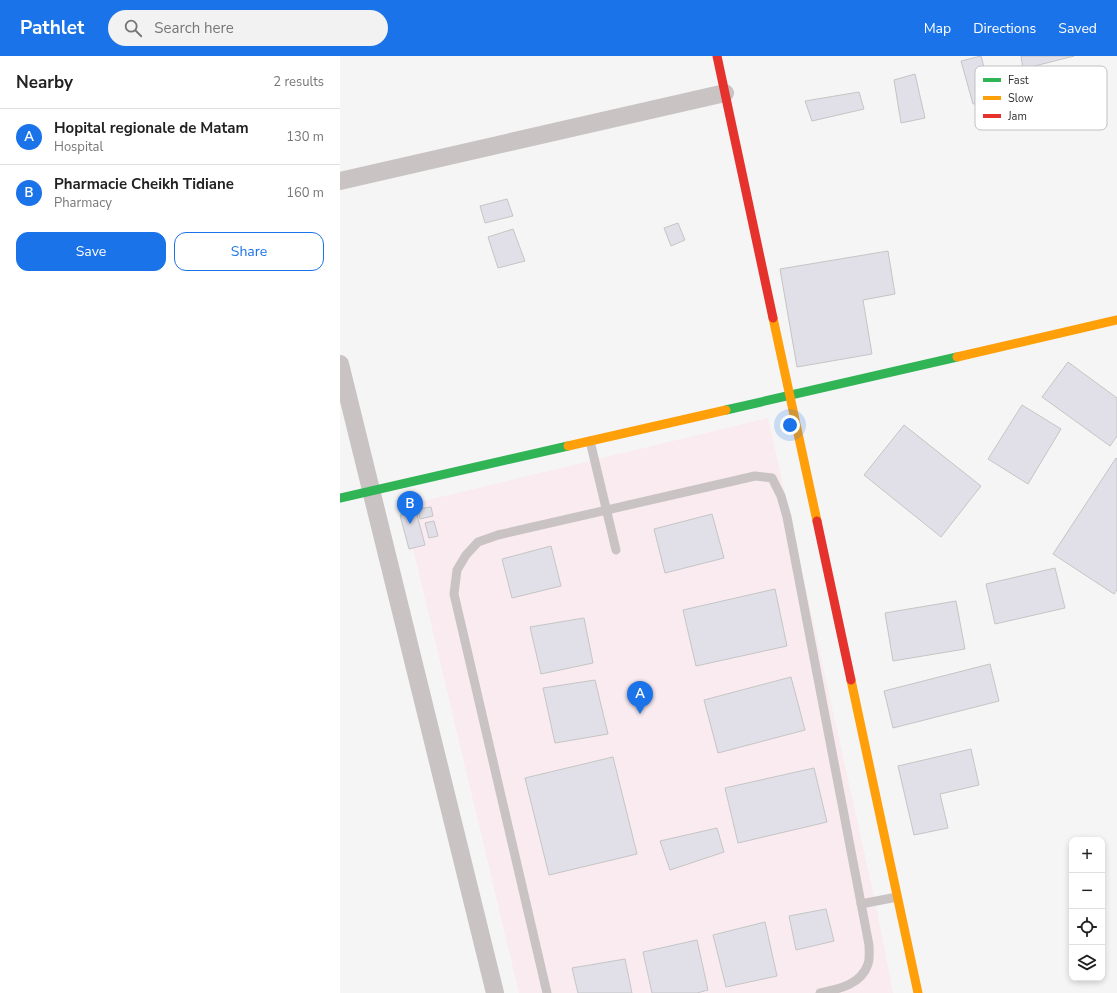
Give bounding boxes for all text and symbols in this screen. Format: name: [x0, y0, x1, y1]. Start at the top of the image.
search box: [108, 10, 388, 46]
text: Pathlet: [20, 15, 84, 41]
icon: search: [122, 17, 144, 39]
text: Search here: [154, 18, 234, 38]
text: Map: [924, 19, 951, 38]
text: Directions: [973, 19, 1036, 38]
text: Saved: [1058, 19, 1097, 38]
legend: [975, 66, 1107, 130]
text: Nearby: [16, 71, 73, 94]
text: 2 results: [273, 73, 324, 91]
text: Fast: [1008, 73, 1029, 88]
text: Slow: [1008, 91, 1033, 106]
text: Jam: [1007, 109, 1027, 124]
text: Hopital regionale de Matam: [54, 118, 249, 138]
text: A: [24, 128, 34, 146]
text: 130 m: [286, 128, 324, 146]
text: Hospital: [54, 138, 103, 156]
text: Pharmacie Cheikh Tidiane: [54, 174, 234, 194]
text: B: [25, 184, 33, 202]
text: 160 m: [286, 184, 324, 202]
text: Pharmacy: [54, 194, 112, 212]
button: Save: [16, 232, 166, 271]
button: Share: [174, 232, 324, 271]
your location: [780, 415, 800, 435]
pin: B: [397, 491, 423, 524]
pin: A: [627, 681, 653, 714]
map controls: [1069, 837, 1105, 981]
button: +: [1069, 837, 1105, 873]
button: −: [1069, 873, 1105, 909]
button: locate: [1069, 909, 1105, 945]
button: layers: [1069, 945, 1105, 981]

